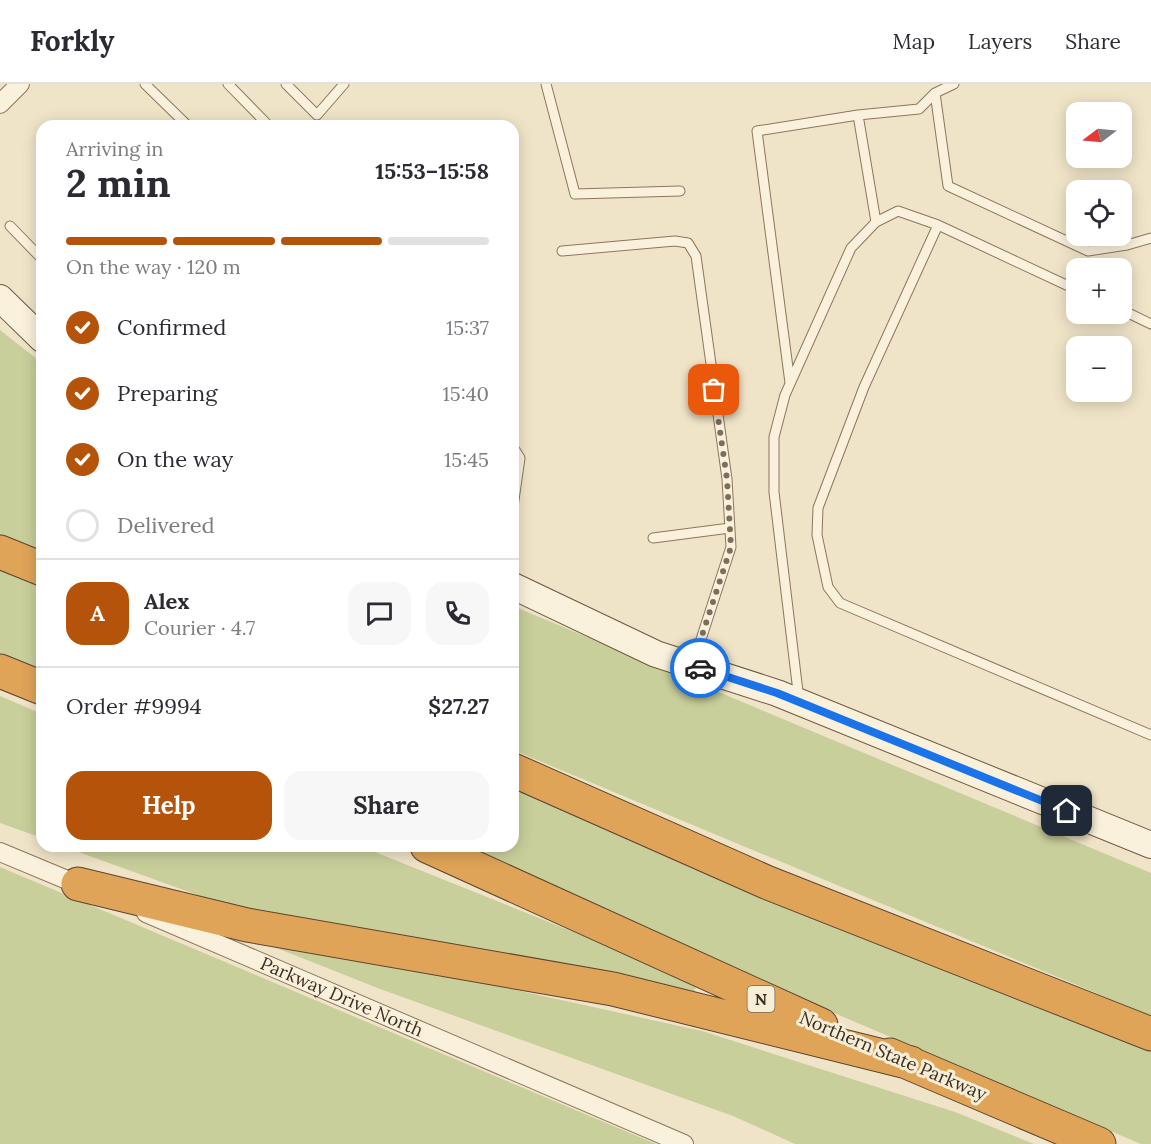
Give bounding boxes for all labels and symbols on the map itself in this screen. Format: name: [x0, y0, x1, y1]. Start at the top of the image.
north arrow: [1066, 102, 1132, 168]
pin: [688, 364, 739, 415]
courier: [670, 638, 730, 698]
pin: [1041, 785, 1092, 836]
street label: Parkway Drive North: [257, 952, 427, 1042]
road number: N: [748, 986, 774, 1012]
street label: Northern State Parkway: [796, 1006, 991, 1106]

